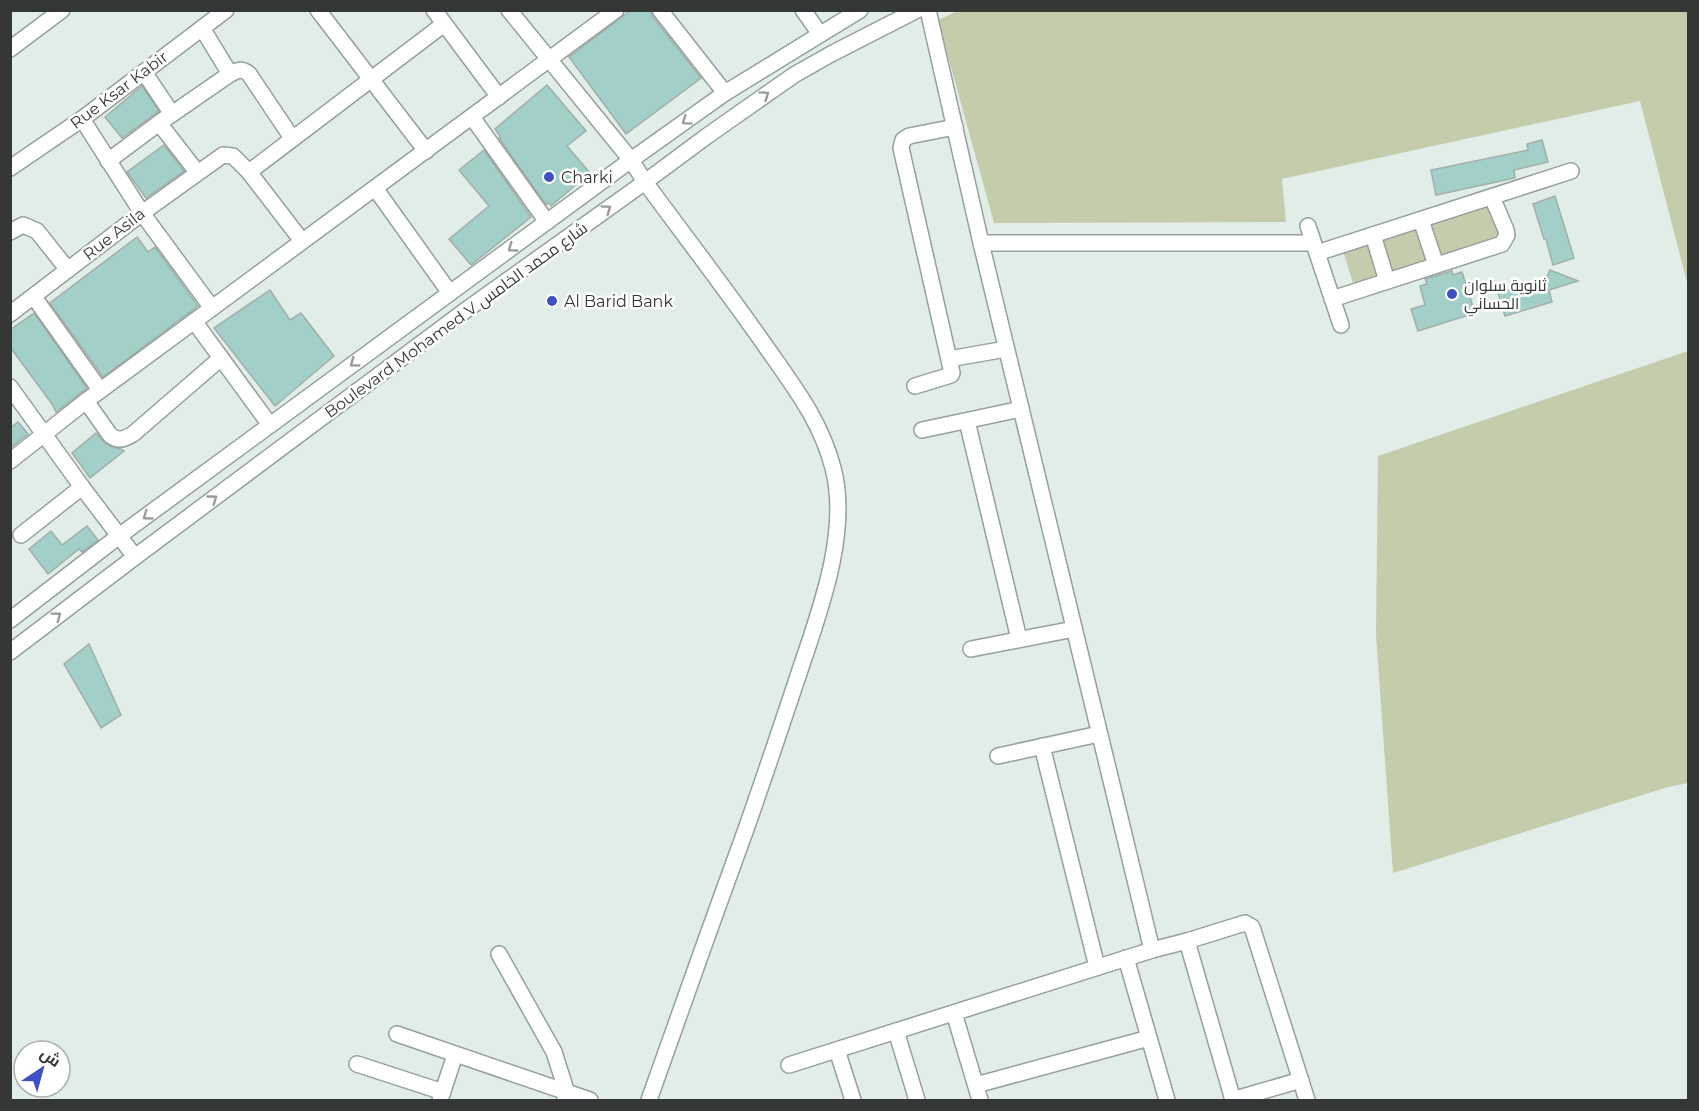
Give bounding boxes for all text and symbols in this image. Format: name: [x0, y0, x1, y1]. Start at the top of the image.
street label: Rue Ksar Kabir: [66, 47, 172, 133]
one-way arrow: [758, 91, 769, 102]
one-way arrow: [682, 114, 693, 125]
place label: Charki: [561, 168, 613, 187]
marker: Charki: [542, 170, 556, 184]
street label: Rue Asila: [79, 204, 149, 264]
one-way arrow: [600, 205, 611, 216]
street label: Boulevard Mohamed V شارع محمد الخامس: [321, 218, 592, 423]
one-way arrow: [507, 241, 518, 252]
place label: ثانوية سلوان الحساني: [1464, 276, 1547, 317]
marker: ثانوية سلوان الحساني: [1445, 287, 1459, 301]
place label: Al Barid Bank: [564, 292, 673, 311]
marker: Al Barid Bank: [545, 294, 559, 308]
one-way arrow: [350, 356, 361, 367]
one-way arrow: [206, 495, 217, 506]
one-way arrow: [142, 509, 153, 520]
one-way arrow: [50, 613, 61, 624]
north arrow: [12, 1039, 72, 1099]
text: ش: [37, 1044, 64, 1071]

